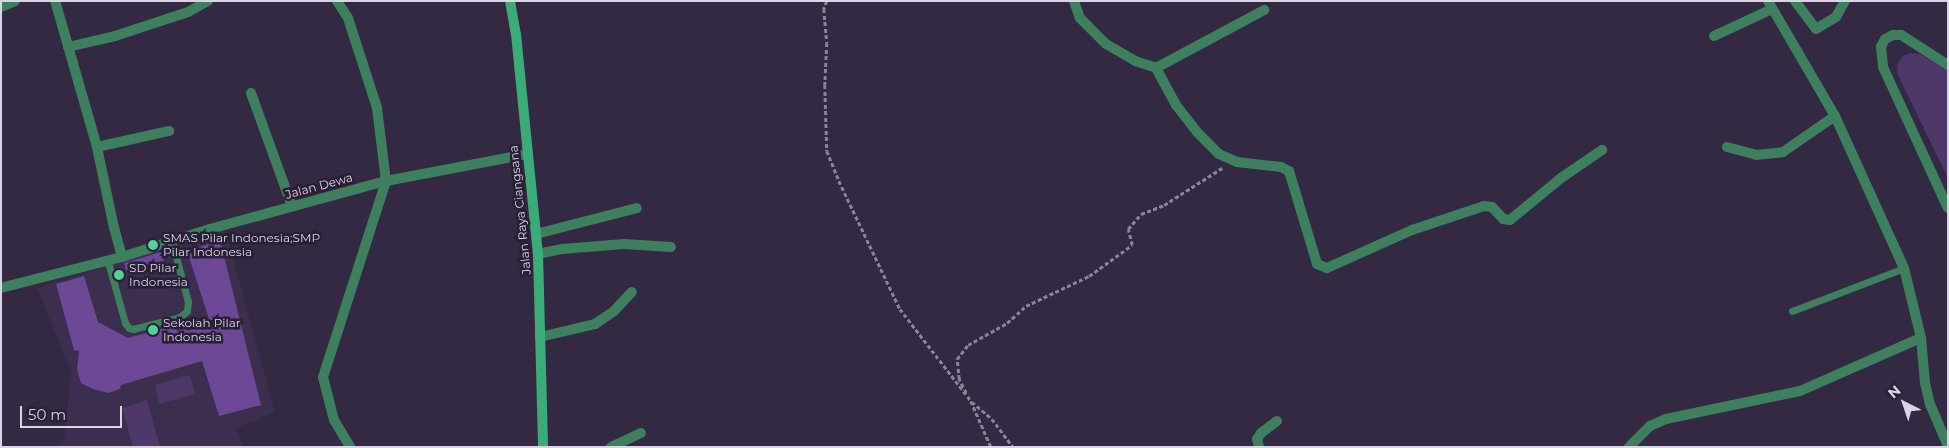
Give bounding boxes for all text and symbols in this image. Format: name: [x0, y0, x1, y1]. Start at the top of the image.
street label: Jalan Raya Ciangsana: [506, 145, 534, 275]
street label: Jalan Dewa: [284, 170, 354, 202]
place label: SMAS Pilar Indonesia;SMP Pilar Indonesia: [163, 231, 320, 259]
marker: SMAS Pilar Indonesia;SMP Pilar Indonesia: [147, 239, 159, 251]
place label: SD Pilar Indonesia: [129, 261, 188, 289]
marker: SD Pilar Indonesia: [113, 269, 125, 281]
place label: Sekolah Pilar Indonesia: [163, 316, 241, 344]
marker: Sekolah Pilar Indonesia: [147, 324, 159, 336]
north arrow: [1879, 378, 1929, 428]
text: N: [1884, 381, 1904, 402]
scale bar: [22, 396, 125, 428]
text: 50 m: [28, 405, 66, 424]

